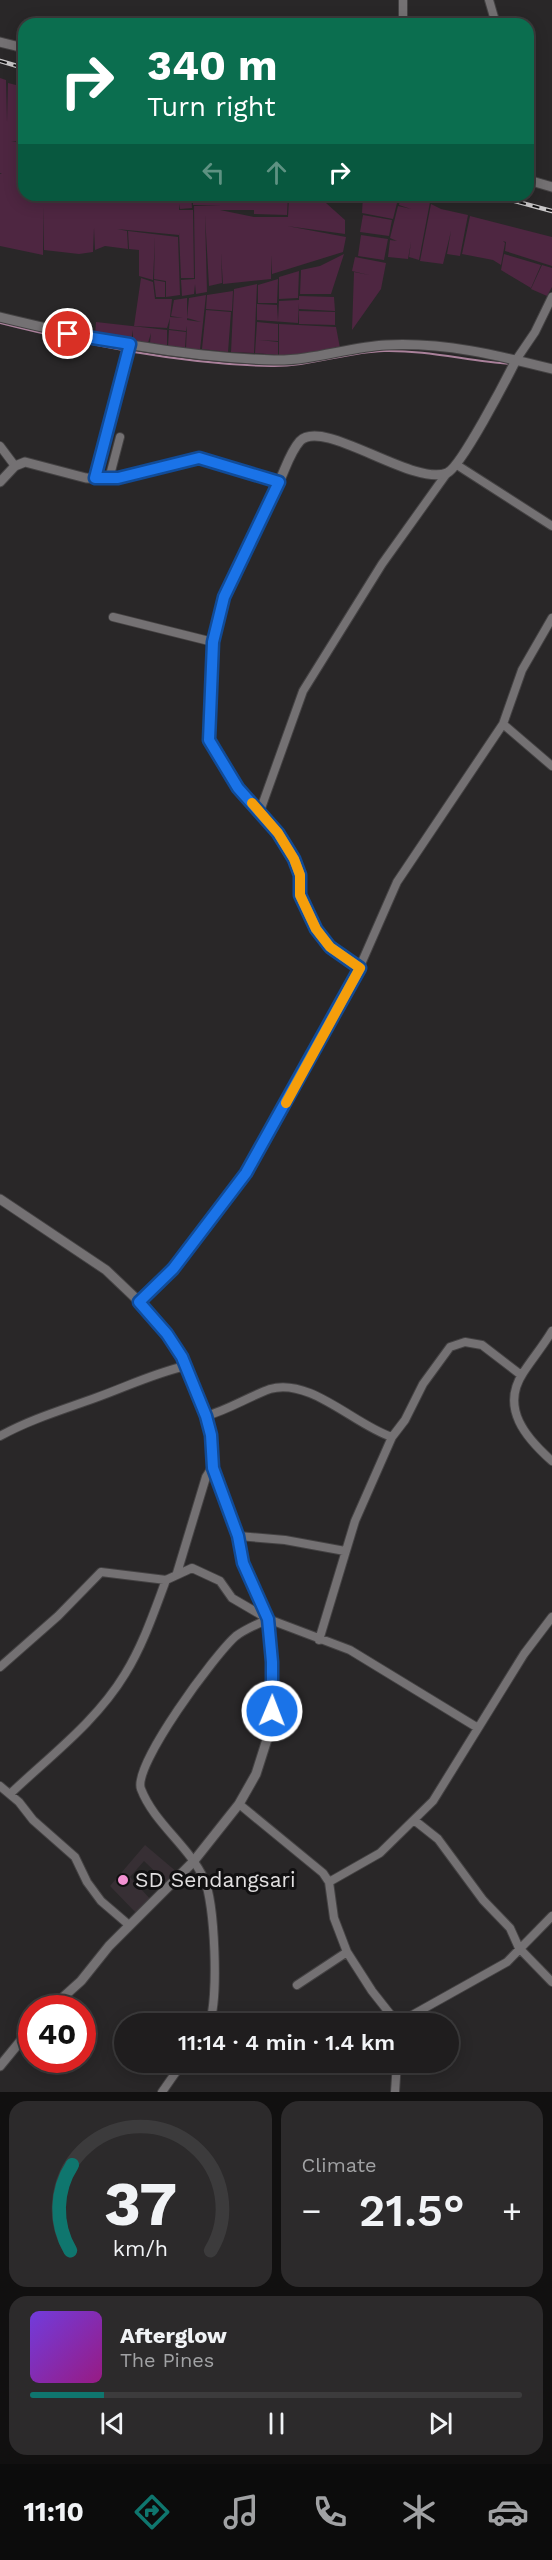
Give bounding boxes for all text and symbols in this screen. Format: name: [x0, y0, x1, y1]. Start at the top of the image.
text: 340 m: [147, 41, 278, 90]
icon: right: [48, 42, 126, 120]
text: Turn right: [147, 91, 276, 123]
icon: left: [197, 156, 230, 189]
icon: ahead: [260, 156, 293, 189]
icon: right: [323, 156, 356, 189]
pin: [42, 308, 93, 359]
icon: arrive: [51, 317, 84, 350]
position arrow: [240, 1679, 304, 1743]
place label: SD Sendangsari: [135, 1867, 296, 1892]
marker: SD Sendangsari: [116, 1873, 130, 1887]
speed limit sign: 40: [18, 1995, 96, 2073]
text: 11:14 · 4 min · 1.4 km: [178, 2030, 395, 2055]
text: Climate: [302, 2153, 377, 2177]
text: 37: [104, 2167, 177, 2240]
text: 21.5°: [359, 2184, 465, 2237]
text: −: [302, 2191, 321, 2230]
text: +: [502, 2191, 522, 2230]
text: km/h: [113, 2236, 168, 2261]
text: Afterglow: [120, 2323, 227, 2348]
text: The Pines: [120, 2348, 214, 2372]
icon: previous: [96, 2407, 129, 2440]
icon: pause: [260, 2407, 293, 2440]
icon: next: [424, 2407, 457, 2440]
icon: directions: [131, 2491, 173, 2533]
icon: music: [220, 2491, 262, 2533]
icon: phone: [309, 2491, 351, 2533]
icon: climate: [398, 2491, 440, 2533]
icon: car: [487, 2491, 529, 2533]
text: 11:10: [23, 2496, 84, 2528]

